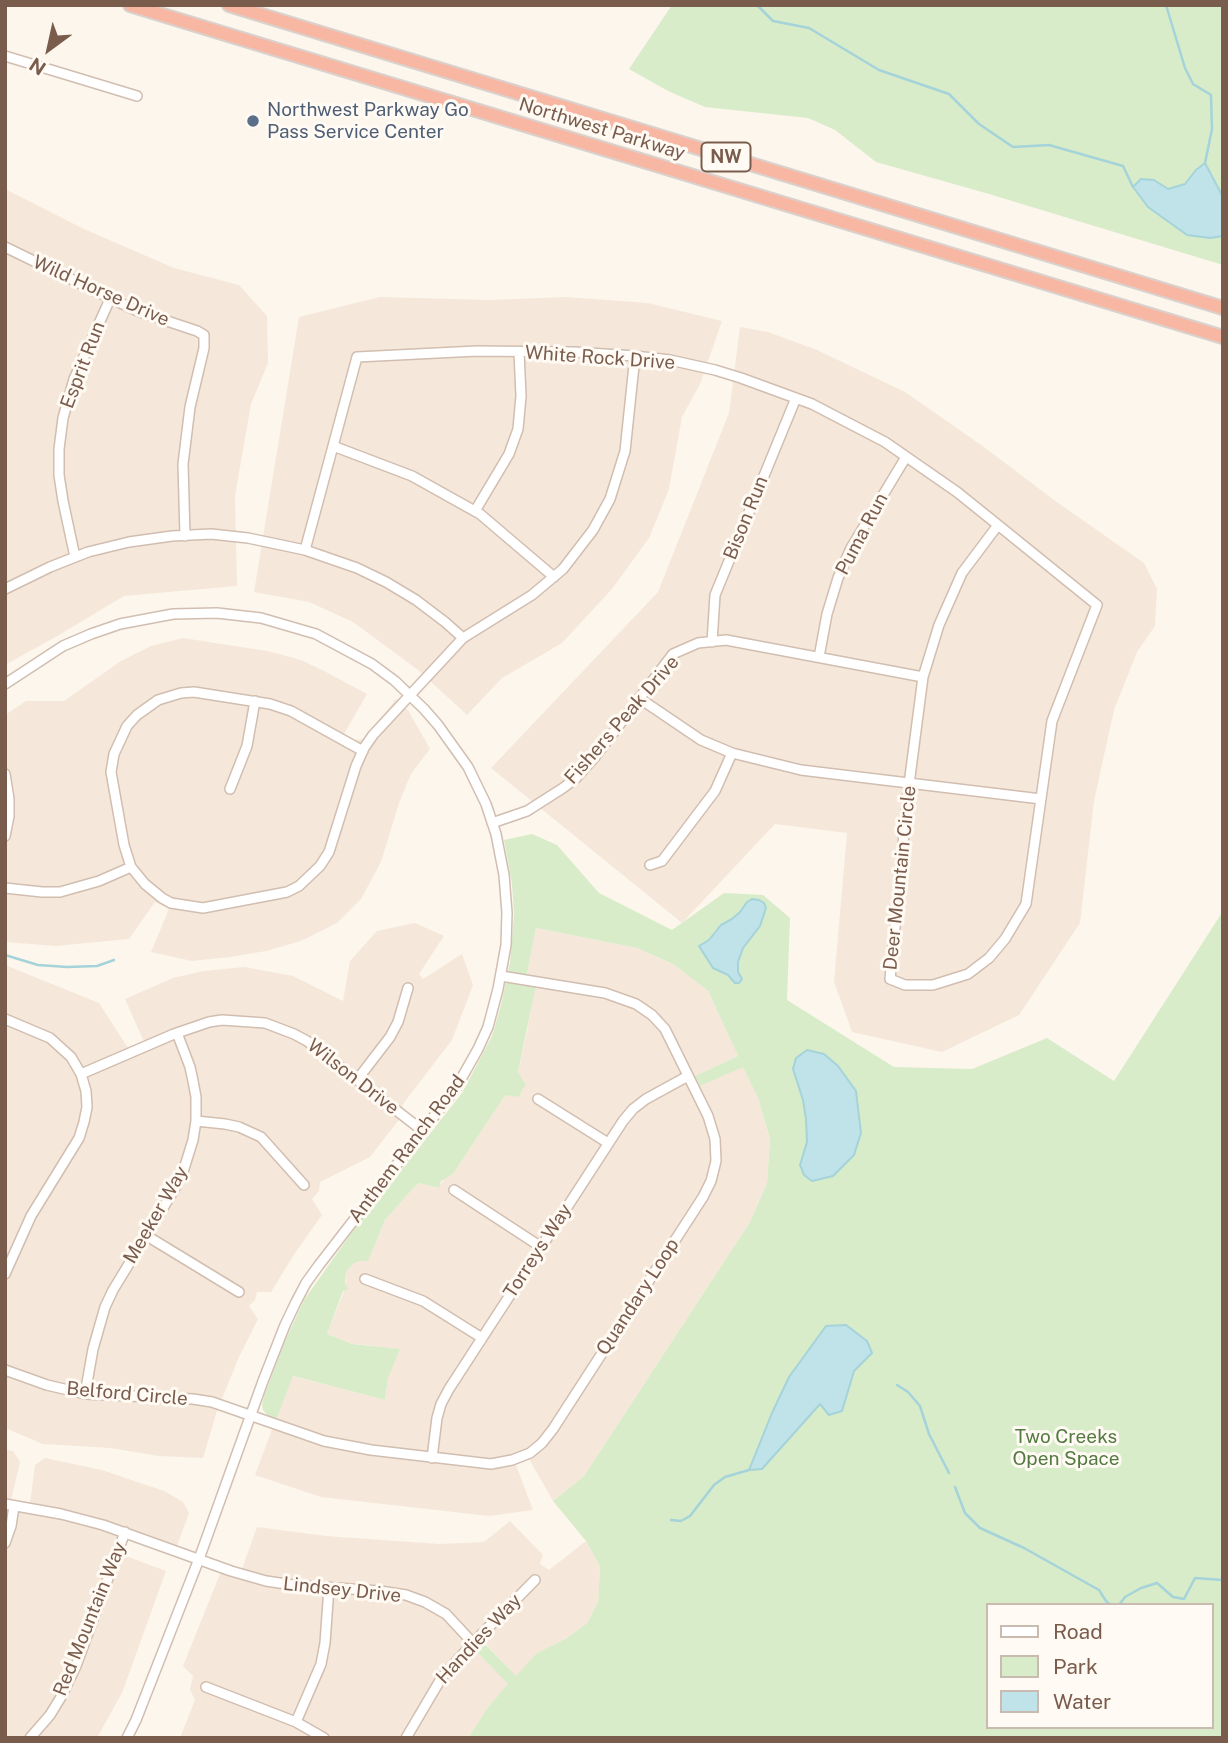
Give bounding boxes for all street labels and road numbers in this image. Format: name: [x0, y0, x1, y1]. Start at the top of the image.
street label: Northwest Parkway: [516, 93, 688, 165]
road number: NW: [702, 142, 750, 172]
street label: Wild Horse Drive: [29, 251, 173, 331]
street label: Esprit Run: [56, 318, 110, 412]
street label: White Rock Drive: [524, 341, 676, 375]
street label: Bison Run: [719, 473, 773, 563]
street label: Puma Run: [831, 489, 893, 579]
street label: Fishers Peak Drive: [560, 651, 684, 789]
street label: Deer Mountain Circle: [879, 785, 921, 971]
street label: Wilson Drive: [303, 1034, 403, 1120]
street label: Anthem Ranch Road: [344, 1071, 470, 1227]
street label: Meeker Way: [119, 1162, 193, 1268]
street label: Torreys Way: [499, 1200, 577, 1302]
street label: Quandary Loop: [592, 1234, 684, 1360]
street label: Belford Circle: [65, 1377, 189, 1411]
street label: Red Mountain Way: [49, 1539, 131, 1699]
street label: Lindsey Drive: [282, 1572, 402, 1608]
street label: Handies Way: [432, 1589, 526, 1689]

